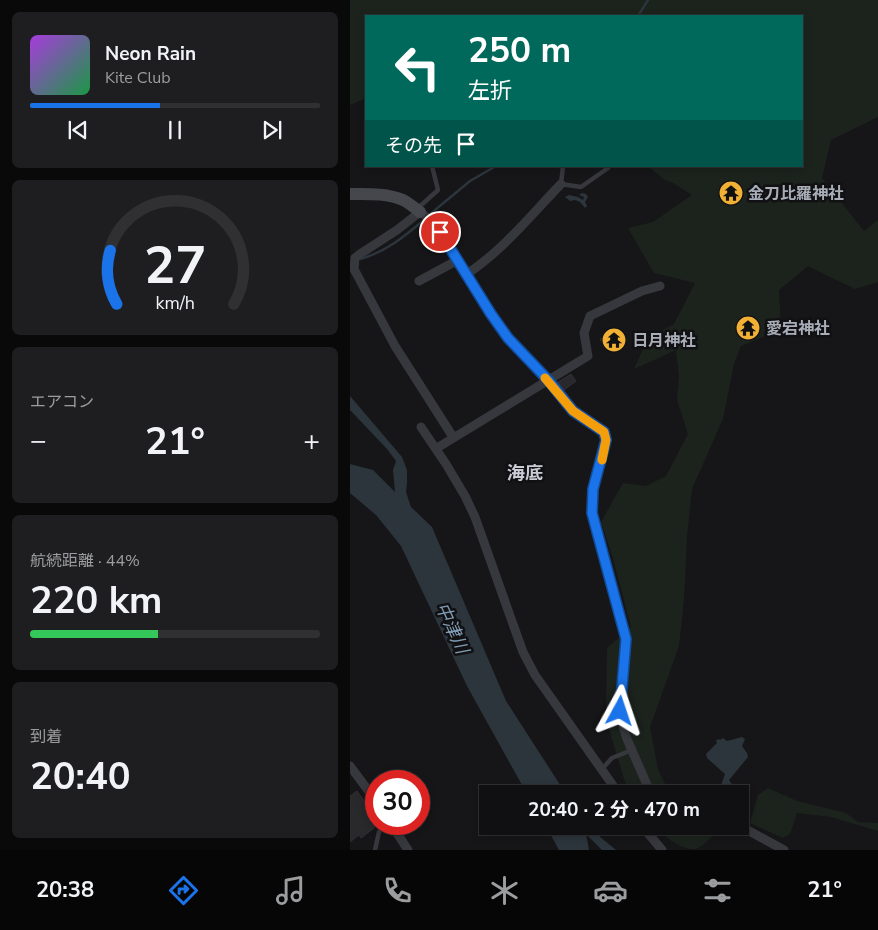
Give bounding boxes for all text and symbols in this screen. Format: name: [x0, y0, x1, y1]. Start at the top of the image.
text: 250 m: [468, 27, 571, 74]
icon: left: [385, 35, 450, 100]
text: Neon Rain: [105, 41, 196, 67]
text: Kite Club: [105, 67, 171, 89]
text: 左折: [468, 76, 512, 106]
icon: previous: [64, 116, 92, 144]
icon: pause: [161, 116, 189, 144]
icon: next: [258, 116, 286, 144]
icon: arrive: [452, 130, 480, 158]
text: その先: [385, 133, 442, 159]
temple icon: 金刀比羅神社: [718, 180, 744, 206]
place label: 金刀比羅神社: [748, 183, 844, 205]
pin: [419, 211, 461, 253]
icon: arrive: [426, 218, 454, 246]
text: 27: [144, 230, 206, 301]
text: km/h: [155, 291, 195, 315]
temple icon: 愛宕神社: [735, 315, 761, 341]
place label: 愛宕神社: [766, 318, 830, 340]
temple icon: 日月神社: [601, 327, 627, 353]
place label: 日月神社: [632, 330, 696, 352]
text: エアコン: [30, 391, 94, 413]
text: 21°: [145, 416, 205, 467]
text: −: [30, 422, 47, 460]
text: +: [303, 422, 320, 460]
district label: 海底: [507, 461, 543, 485]
text: 航続距離 · 44%: [30, 550, 140, 572]
text: 220 km: [30, 575, 162, 626]
water label: 中津川: [430, 598, 475, 659]
position arrow: [593, 684, 645, 736]
text: 到着: [30, 726, 62, 748]
text: 20:40: [30, 751, 131, 802]
speed limit sign: 30: [365, 770, 430, 835]
text: 20:40 · 2 分 · 470 m: [528, 797, 700, 823]
icon: directions: [166, 873, 201, 908]
icon: music: [273, 873, 308, 908]
icon: phone: [380, 873, 415, 908]
icon: climate: [487, 873, 522, 908]
icon: car: [593, 873, 628, 908]
icon: filters: [700, 873, 735, 908]
text: 20:38: [36, 875, 94, 905]
text: 21°: [807, 875, 842, 905]

